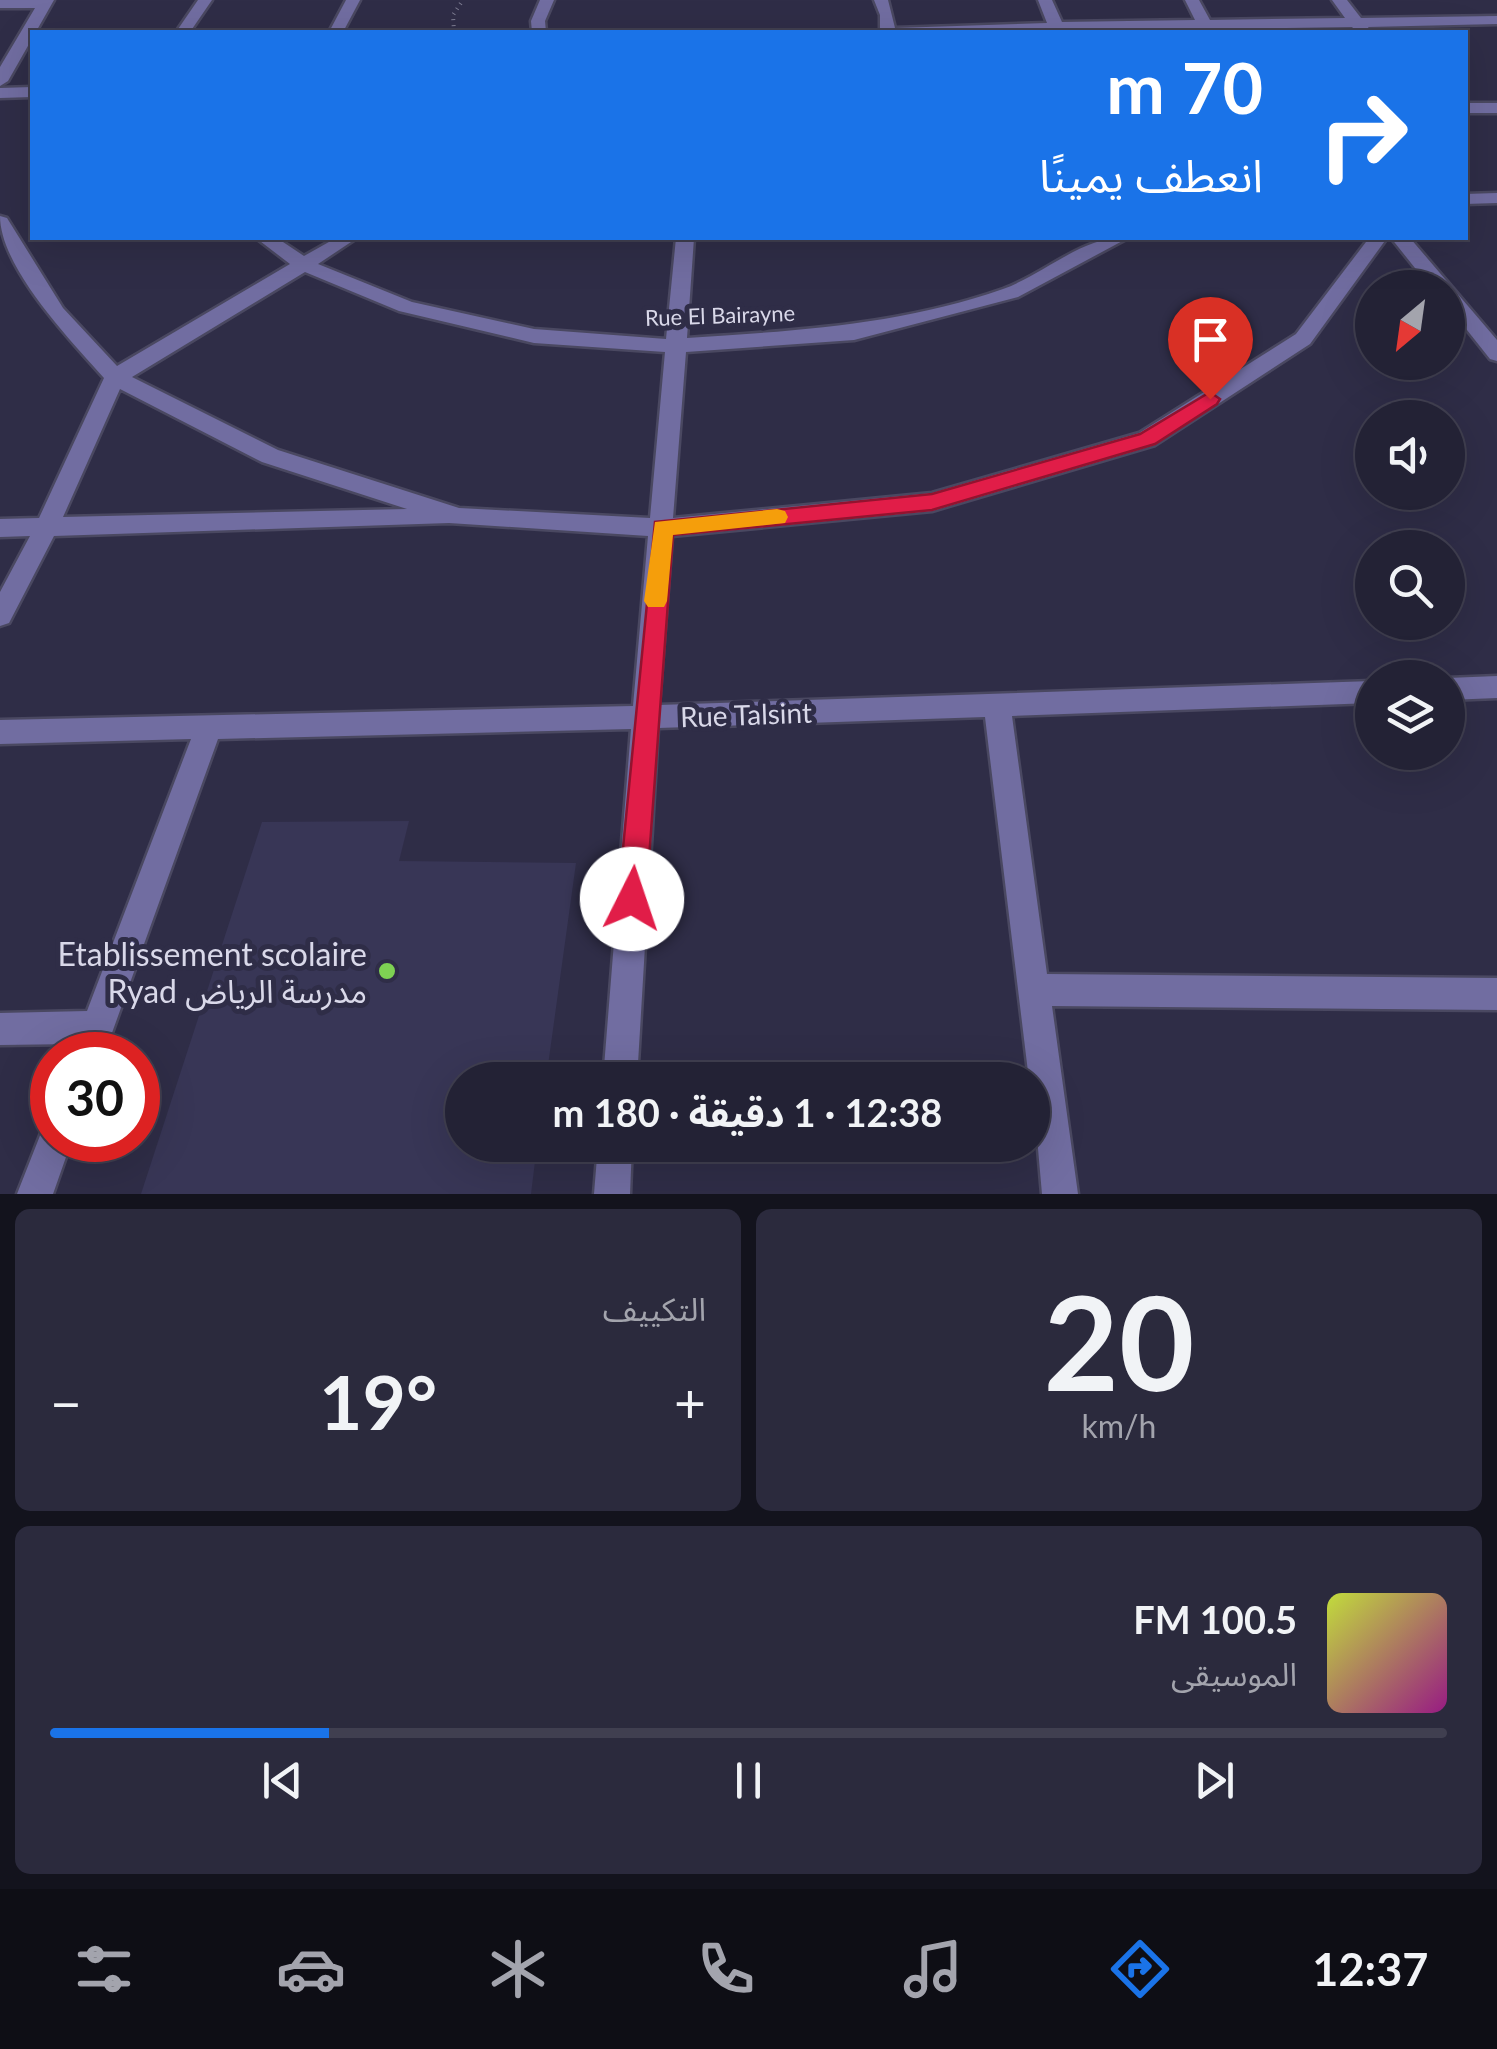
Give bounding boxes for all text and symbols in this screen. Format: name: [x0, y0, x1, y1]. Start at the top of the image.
text: 70 m: [1106, 45, 1263, 129]
icon: right: [1298, 70, 1428, 200]
text: انعطف يمينًا: [1039, 148, 1263, 202]
north arrow: [1355, 270, 1465, 380]
map controls: [1355, 270, 1465, 770]
pin: [1168, 297, 1253, 400]
street label: Rue El Bairayne: [644, 299, 796, 331]
icon: arrive: [1183, 312, 1238, 367]
button: sound: [1355, 400, 1465, 510]
button: search: [1355, 530, 1465, 640]
button: layers: [1355, 660, 1465, 770]
street label: Rue Talsint: [680, 695, 812, 733]
position arrow: [580, 847, 684, 951]
place label: Etablissement scolaire Ryad مدرسة الرياض: [58, 934, 367, 1011]
marker: Etablissement scolaire Ryad مدرسة الرياض: [376, 960, 398, 982]
speed limit sign: 30: [30, 1032, 160, 1162]
text: 12:38 · 1 دقيقة · 180 m: [553, 1089, 942, 1135]
text: 20: [1044, 1263, 1194, 1419]
text: التكييف: [603, 1289, 706, 1328]
text: 19°: [319, 1356, 437, 1446]
text: −: [50, 1369, 82, 1435]
text: +: [674, 1369, 706, 1435]
text: km/h: [1082, 1406, 1156, 1445]
text: 100.5 FM: [1133, 1596, 1297, 1642]
text: الموسيقى: [1171, 1654, 1297, 1693]
icon: previous: [255, 1753, 310, 1808]
icon: pause: [721, 1753, 776, 1808]
icon: next: [1187, 1753, 1242, 1808]
icon: filters: [69, 1934, 139, 2004]
icon: car: [276, 1934, 346, 2004]
icon: climate: [483, 1934, 553, 2004]
icon: phone: [691, 1934, 761, 2004]
icon: music: [898, 1934, 968, 2004]
icon: directions: [1105, 1934, 1175, 2004]
text: 12:37: [1312, 1942, 1428, 1996]

